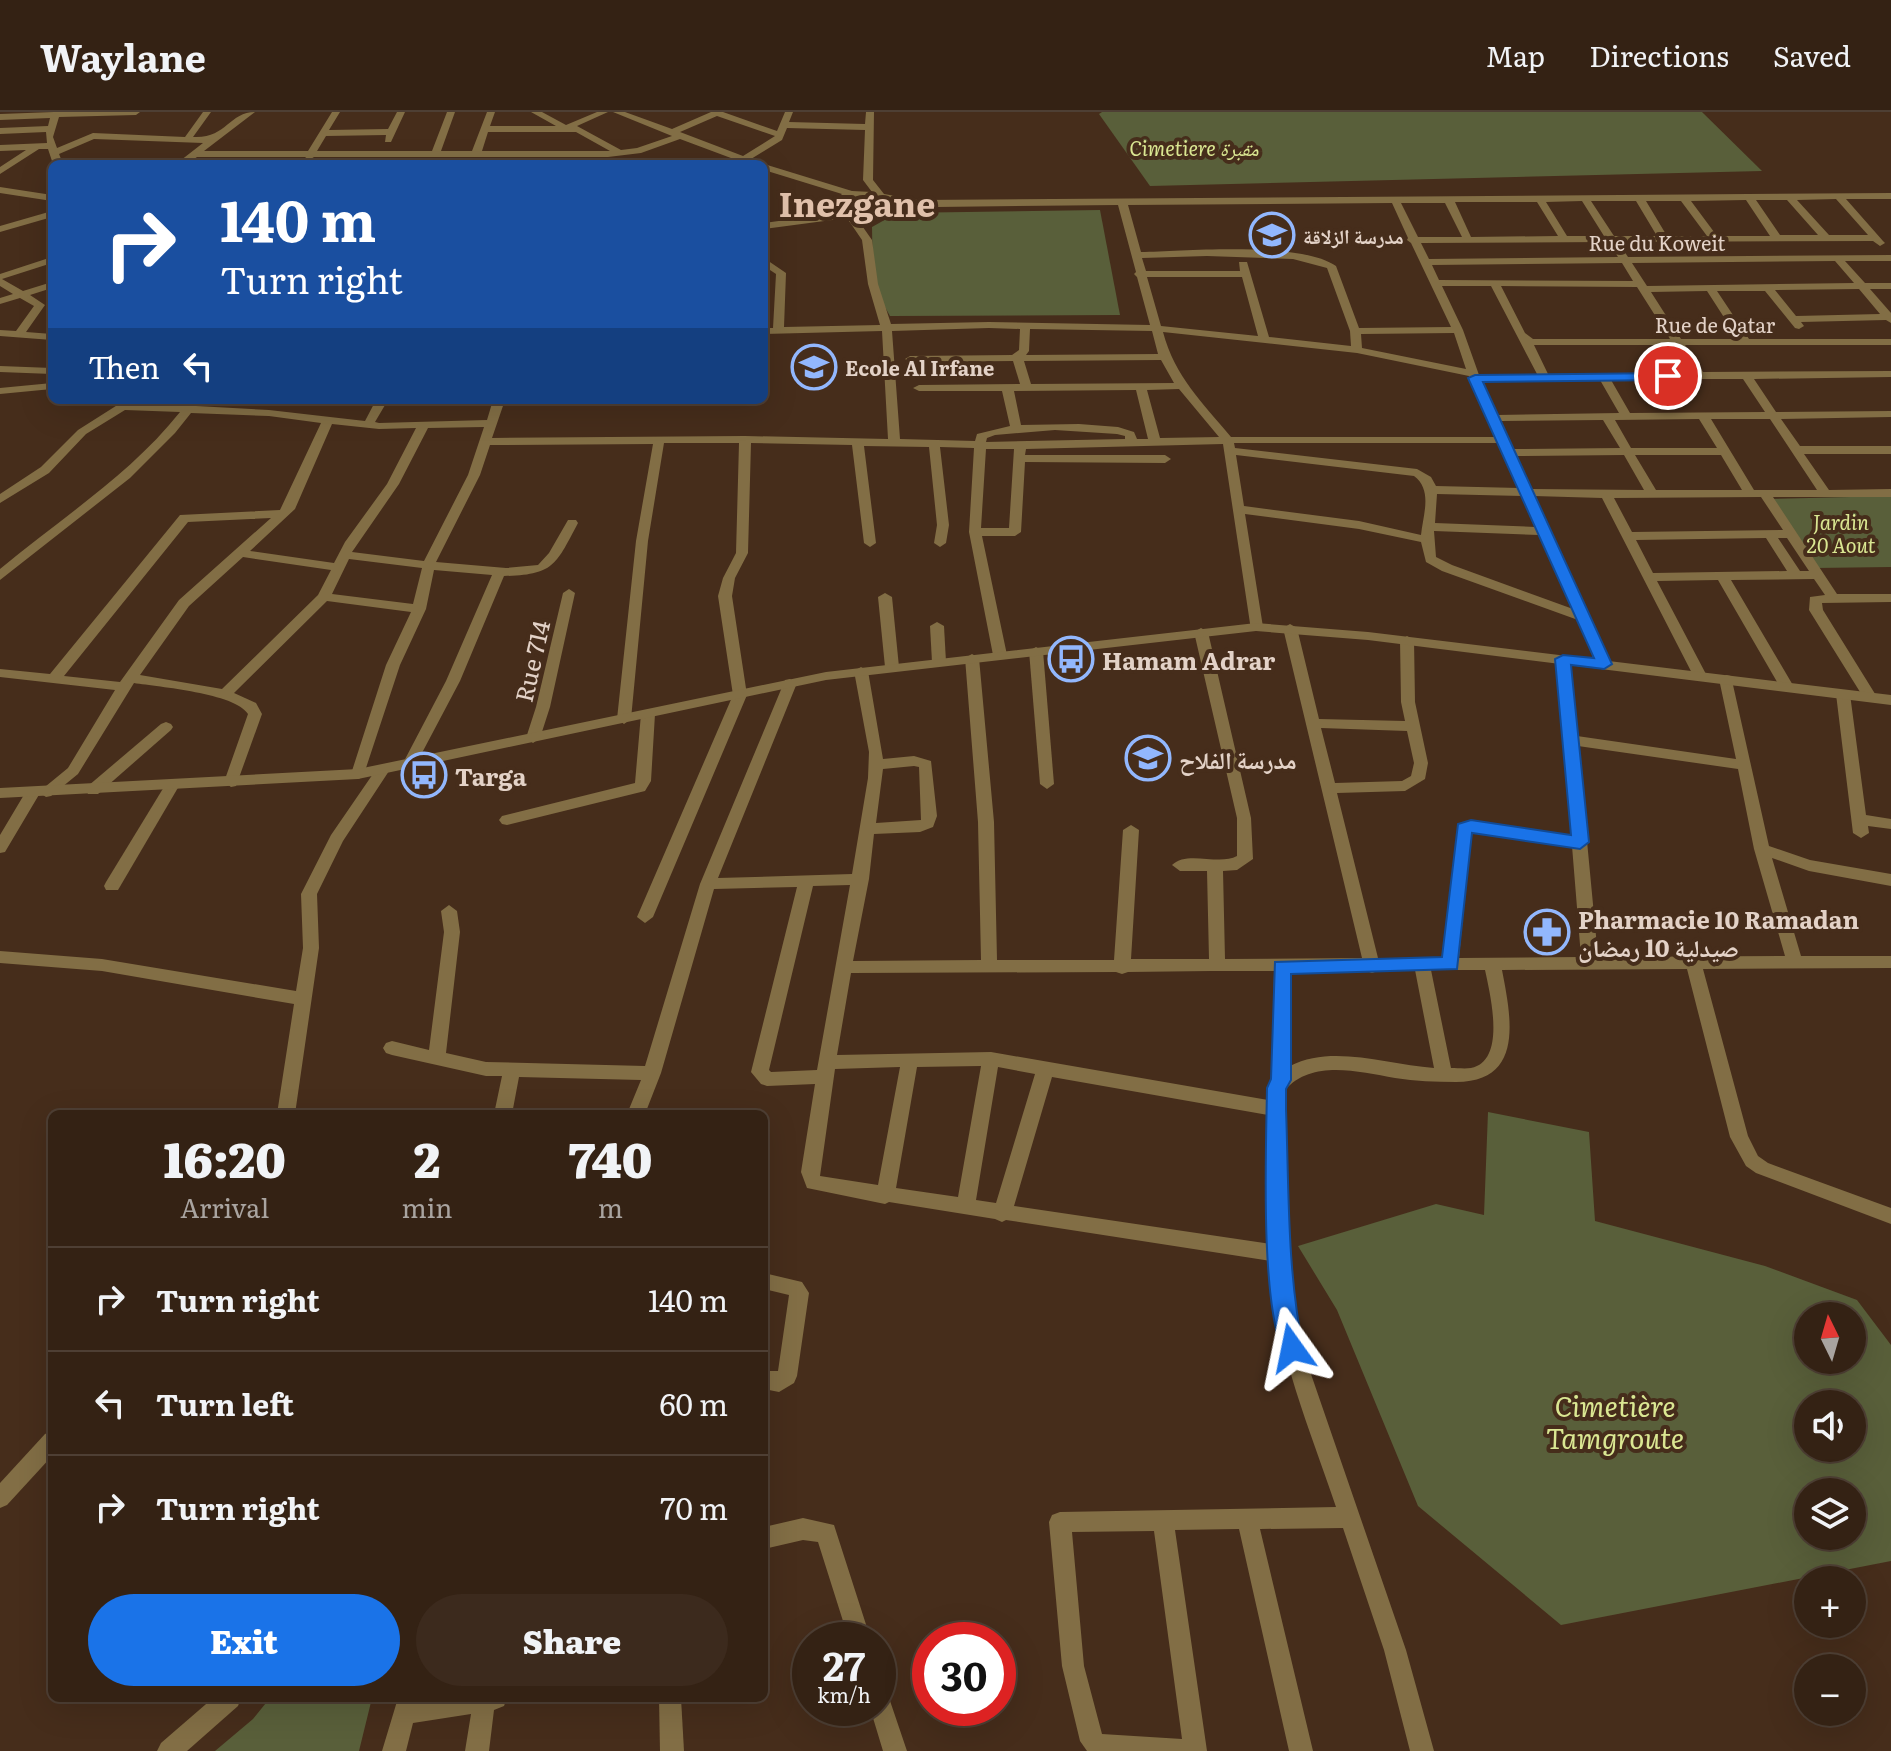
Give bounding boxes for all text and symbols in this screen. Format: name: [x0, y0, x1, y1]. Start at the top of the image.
text: Waylane: [40, 27, 206, 84]
text: Map: [1486, 34, 1545, 76]
text: Directions: [1589, 34, 1729, 76]
text: Saved: [1773, 34, 1851, 76]
park label: Cimetiere مقبرة: [1129, 132, 1259, 162]
text: 140 m: [220, 176, 376, 259]
district label: Inezgane: [779, 177, 936, 227]
icon: right: [88, 192, 192, 296]
school or university icon: مدرسة الزلاقة: [1248, 211, 1296, 259]
place label: مدرسة الزلاقة: [1303, 220, 1404, 250]
street label: Rue du Koweit: [1589, 227, 1725, 257]
text: Turn right: [220, 252, 403, 305]
street label: Rue de Qatar: [1655, 309, 1776, 339]
pin: [1634, 342, 1702, 410]
school or university icon: Ecole Al Irfane: [790, 343, 838, 391]
text: Then: [88, 344, 160, 388]
icon: left: [176, 344, 220, 388]
place label: Ecole Al Irfane: [845, 352, 994, 382]
icon: arrive: [1646, 354, 1690, 398]
park label: Jardin 20 Aout: [1806, 506, 1876, 559]
street label: Rue 714: [505, 617, 557, 705]
bus stop icon: Hamam Adrar: [1047, 635, 1095, 683]
place label: Hamam Adrar: [1102, 642, 1275, 677]
school or university icon: مدرسة الفلاح: [1124, 734, 1172, 782]
place label: مدرسة الفلاح: [1179, 741, 1297, 776]
bus stop icon: Targa: [400, 751, 448, 799]
place label: Targa: [455, 758, 527, 793]
place label: Pharmacie 10 Ramadan صيدلية 10 رمضان: [1578, 901, 1859, 964]
pharmacy icon: Pharmacie 10 Ramadan صيدلية 10 رمضان: [1523, 908, 1571, 956]
text: 16:20: [164, 1122, 286, 1193]
text: 2: [414, 1122, 440, 1193]
text: 740: [568, 1122, 652, 1193]
text: Arrival: [180, 1187, 269, 1226]
text: min: [401, 1187, 453, 1226]
text: m: [598, 1187, 623, 1226]
icon: right: [88, 1277, 132, 1321]
text: Turn right: [156, 1277, 320, 1321]
text: 140 m: [648, 1277, 728, 1321]
north arrow: [1794, 1302, 1866, 1374]
map controls: [1794, 1302, 1866, 1726]
position arrow: [1250, 1306, 1334, 1390]
icon: left: [88, 1381, 132, 1425]
text: Turn left: [156, 1381, 294, 1425]
text: 60 m: [659, 1381, 728, 1425]
park label: Cimetière Tamgroute: [1546, 1384, 1684, 1458]
button: sound: [1794, 1390, 1866, 1462]
button: layers: [1794, 1478, 1866, 1550]
icon: right: [88, 1485, 132, 1529]
text: Turn right: [156, 1485, 320, 1529]
text: 70 m: [660, 1485, 728, 1529]
button: +: [1794, 1566, 1866, 1638]
button: Exit: [88, 1594, 400, 1686]
button: Share: [416, 1594, 728, 1686]
speed limit sign: 30: [912, 1622, 1016, 1726]
text: 27: [823, 1634, 865, 1693]
button: −: [1794, 1654, 1866, 1726]
text: km/h: [817, 1679, 871, 1709]

